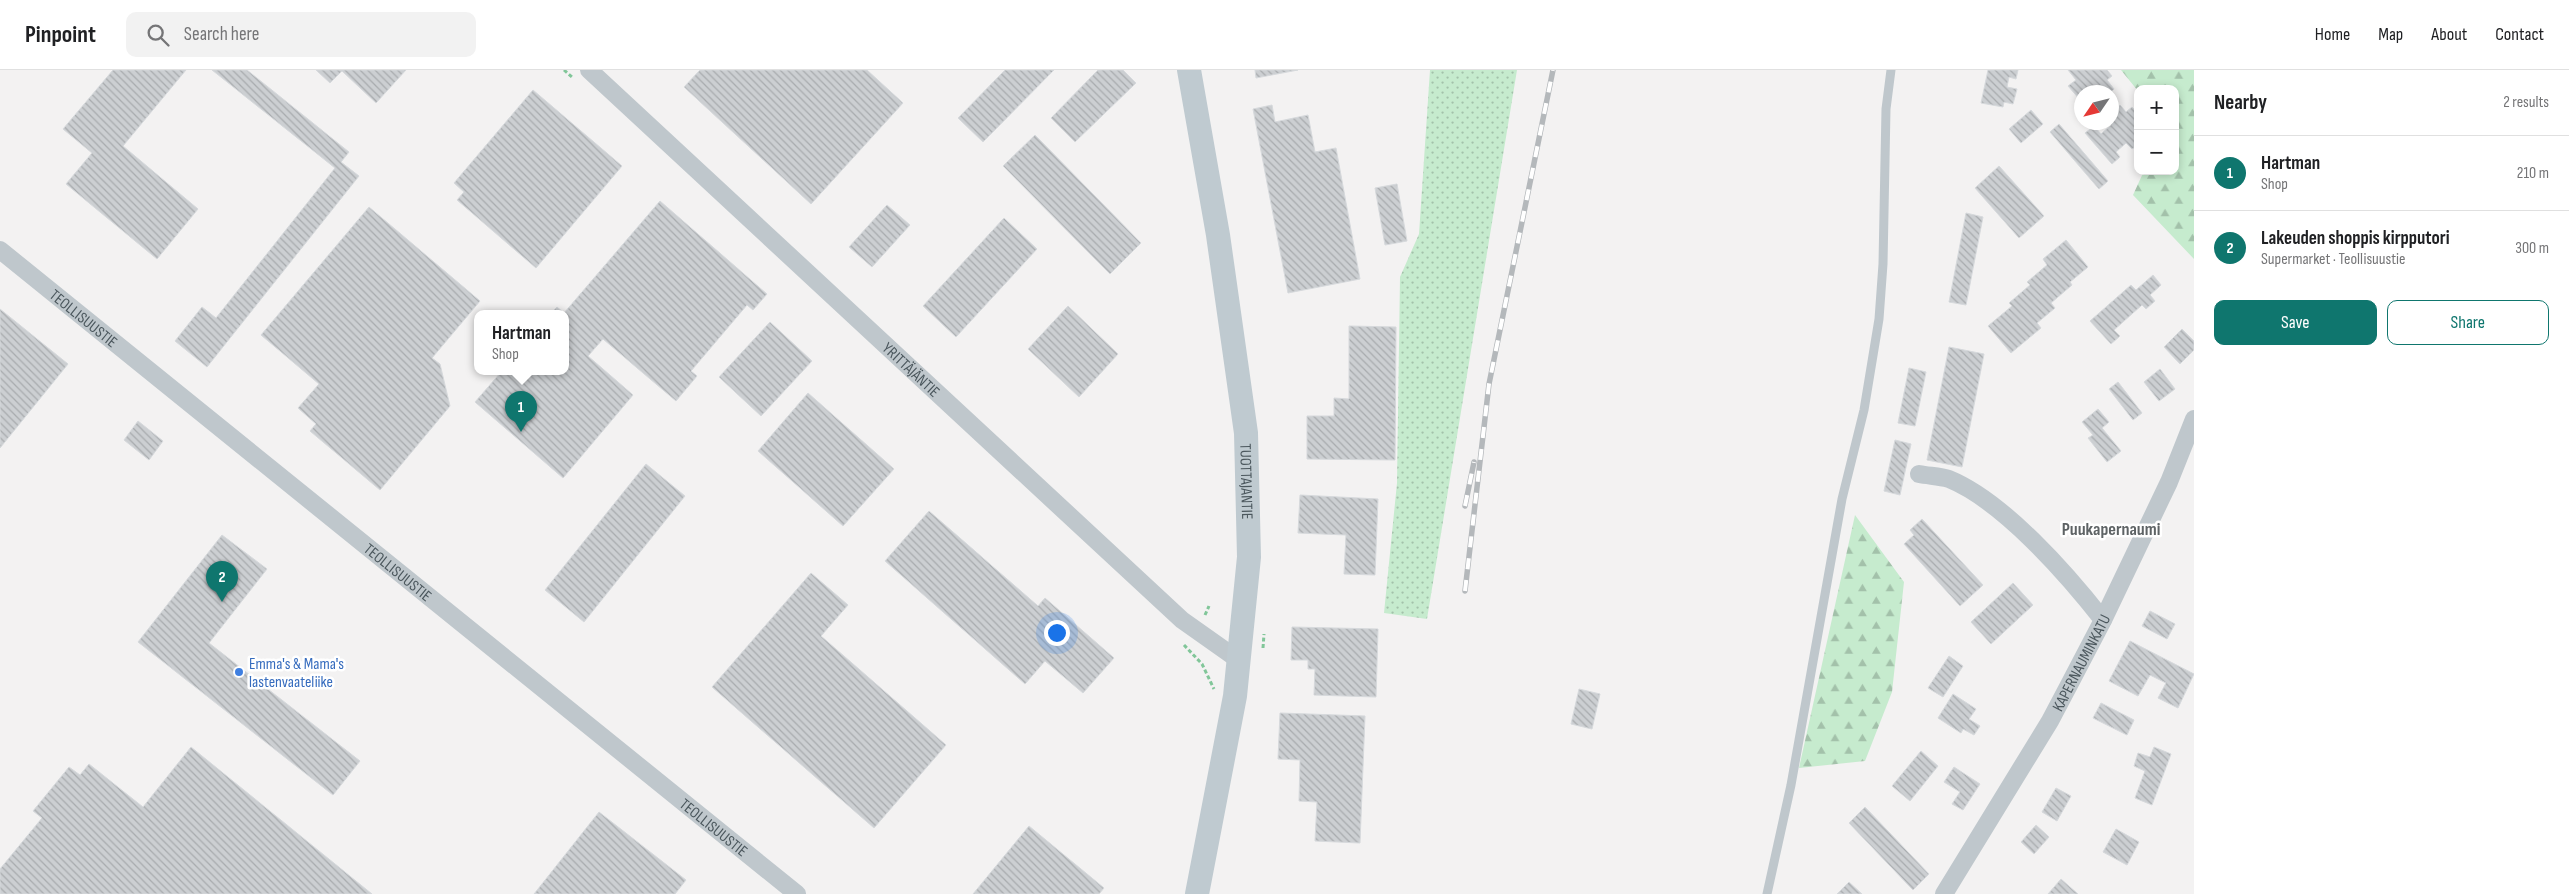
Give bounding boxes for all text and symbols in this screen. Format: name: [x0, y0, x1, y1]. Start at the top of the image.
search box: [126, 12, 476, 57]
text: Pinpoint: [25, 20, 96, 49]
icon: search: [144, 21, 172, 49]
text: Search here: [184, 23, 259, 46]
text: Home: [2315, 24, 2350, 45]
text: Map: [2378, 24, 2403, 45]
text: About: [2431, 24, 2467, 45]
text: Contact: [2495, 24, 2544, 45]
north arrow: [2074, 85, 2119, 130]
map controls: [2134, 85, 2179, 175]
button: +: [2134, 85, 2179, 130]
text: Nearby: [2214, 90, 2267, 115]
text: 2 results: [2503, 93, 2549, 112]
button: −: [2134, 130, 2179, 175]
text: Hartman: [2261, 152, 2320, 175]
text: 1: [2227, 164, 2233, 183]
text: 210 m: [2517, 164, 2549, 183]
text: Shop: [2261, 175, 2288, 194]
text: Lakeuden shoppis kirpputori: [2261, 227, 2450, 250]
text: 2: [2226, 239, 2234, 258]
text: 300 m: [2515, 239, 2549, 258]
text: Supermarket · Teollisuustie: [2261, 250, 2406, 269]
street label: TEOLLISUUSTIE: [45, 286, 121, 352]
button: Save: [2214, 300, 2377, 345]
button: Share: [2387, 300, 2549, 345]
popup: [474, 310, 569, 375]
text: Hartman: [492, 322, 551, 345]
street label: YRITTÄJÄNTIE: [878, 339, 943, 402]
text: Shop: [492, 345, 519, 364]
pin: 1: [505, 391, 537, 432]
street label: TUOTTAJANTIE: [1235, 443, 1256, 520]
district label: Puukapernaumi: [2062, 519, 2160, 540]
street label: TEOLLISUUSTIE: [360, 540, 435, 606]
pin: 2: [206, 561, 238, 602]
street label: KAPERNAUMINKATU: [2049, 612, 2115, 715]
your location: [1044, 620, 1070, 646]
place label: Emma's & Mama's lastenvaateliike: [249, 655, 344, 692]
marker: Emma's & Mama's lastenvaateliike: [233, 666, 245, 678]
street label: TEOLLISUUSTIE: [675, 795, 751, 861]

